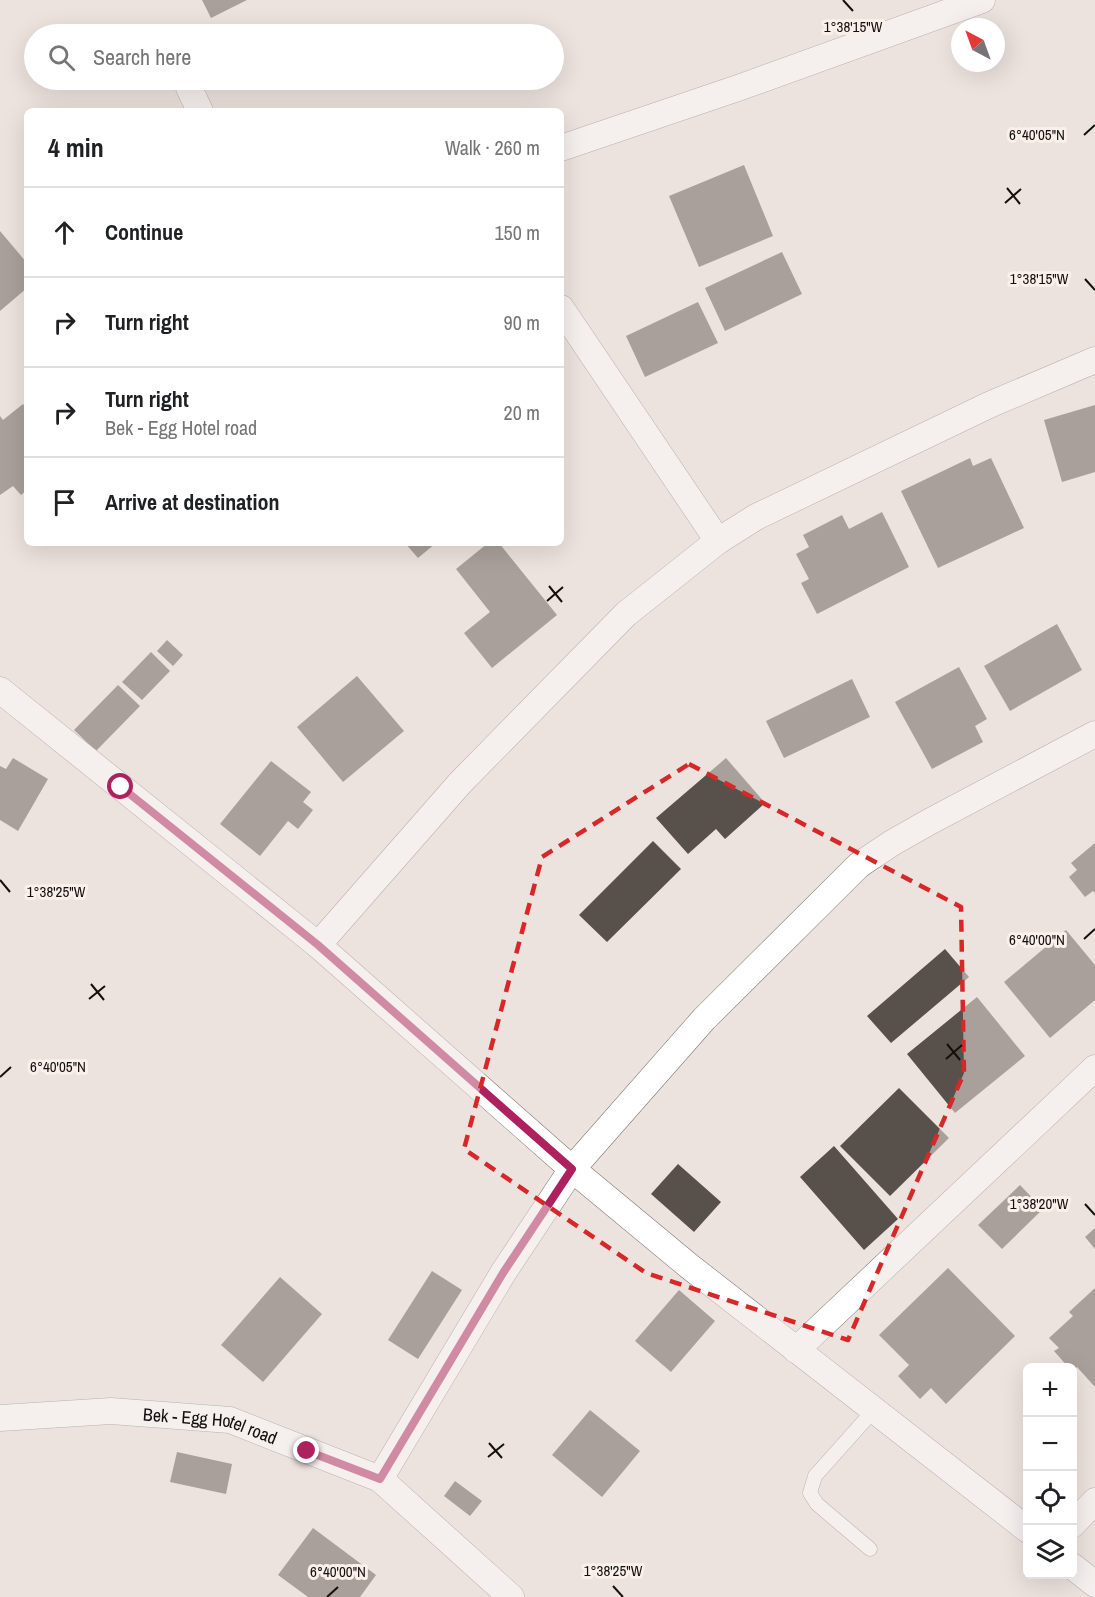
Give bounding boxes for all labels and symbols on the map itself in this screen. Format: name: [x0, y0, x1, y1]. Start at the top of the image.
text: 1°38'15"W: [824, 16, 883, 37]
north arrow: [951, 18, 1005, 72]
text: 6°40'05"N: [1009, 124, 1065, 145]
text: 1°38'15"W: [1010, 268, 1069, 289]
route start: [107, 773, 133, 799]
text: 1°38'25"W: [27, 881, 86, 902]
text: 6°40'00"N: [1009, 929, 1065, 950]
text: 6°40'05"N: [30, 1056, 86, 1077]
text: 1°38'20"W: [1010, 1193, 1069, 1214]
street label: Bek - Egg Hotel road: [142, 1401, 281, 1450]
route end: [293, 1437, 319, 1463]
text: 1°38'25"W: [584, 1560, 643, 1581]
text: 6°40'00"N: [310, 1561, 366, 1582]

